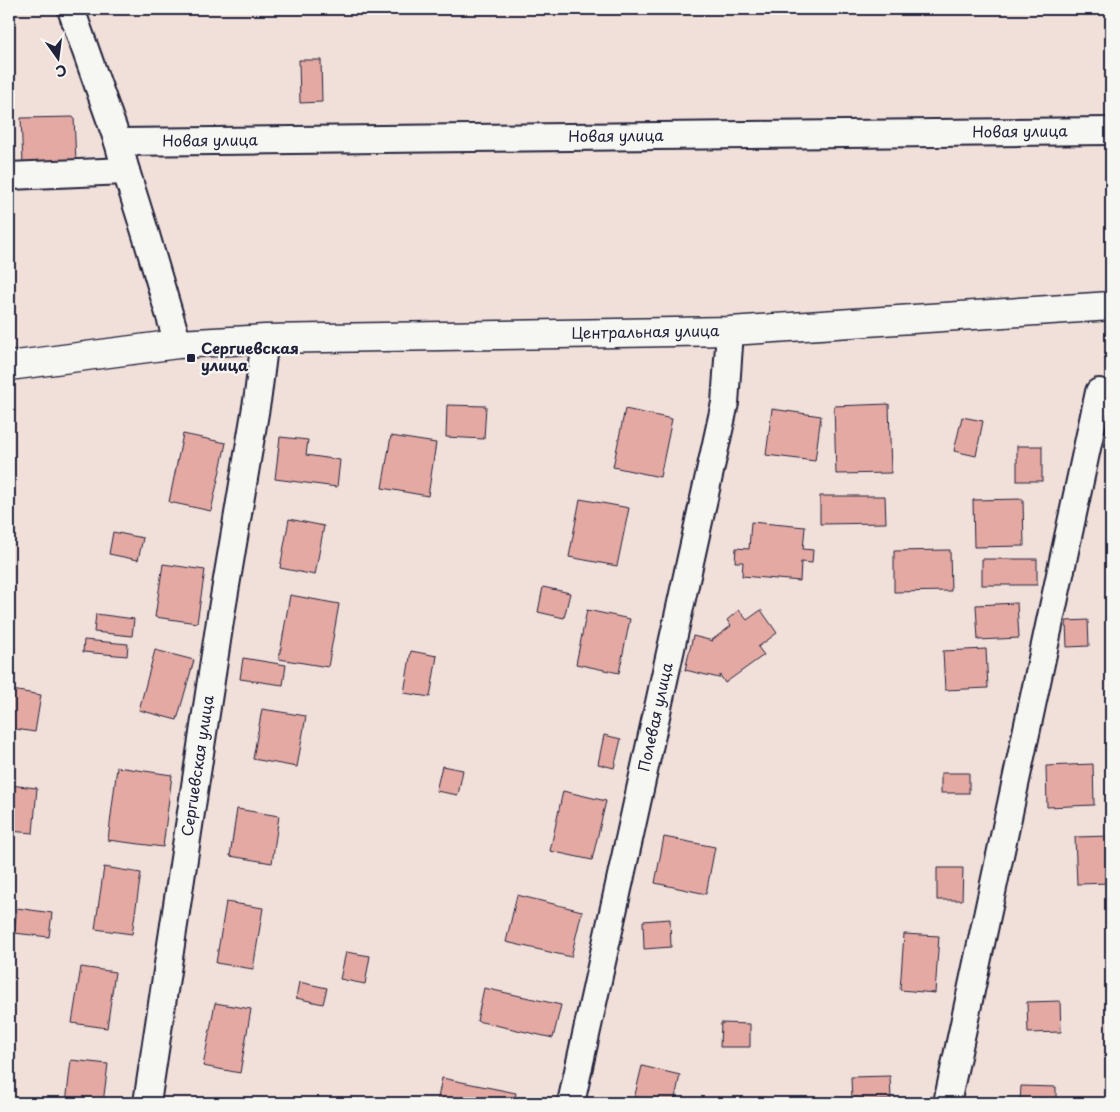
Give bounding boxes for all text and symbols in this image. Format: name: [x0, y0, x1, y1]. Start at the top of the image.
north arrow: [32, 32, 82, 82]
text: С: [54, 60, 69, 83]
street label: Новая улица: [972, 118, 1068, 143]
street label: Новая улица: [568, 123, 664, 147]
street label: Новая улица: [162, 127, 258, 152]
street label: Центральная улица: [571, 318, 720, 344]
place label: Сергиевская улица: [201, 336, 299, 376]
marker: Сергиевская улица: [185, 352, 197, 364]
street label: Полевая улица: [631, 660, 678, 774]
street label: Сергиевская улица: [175, 693, 219, 838]

